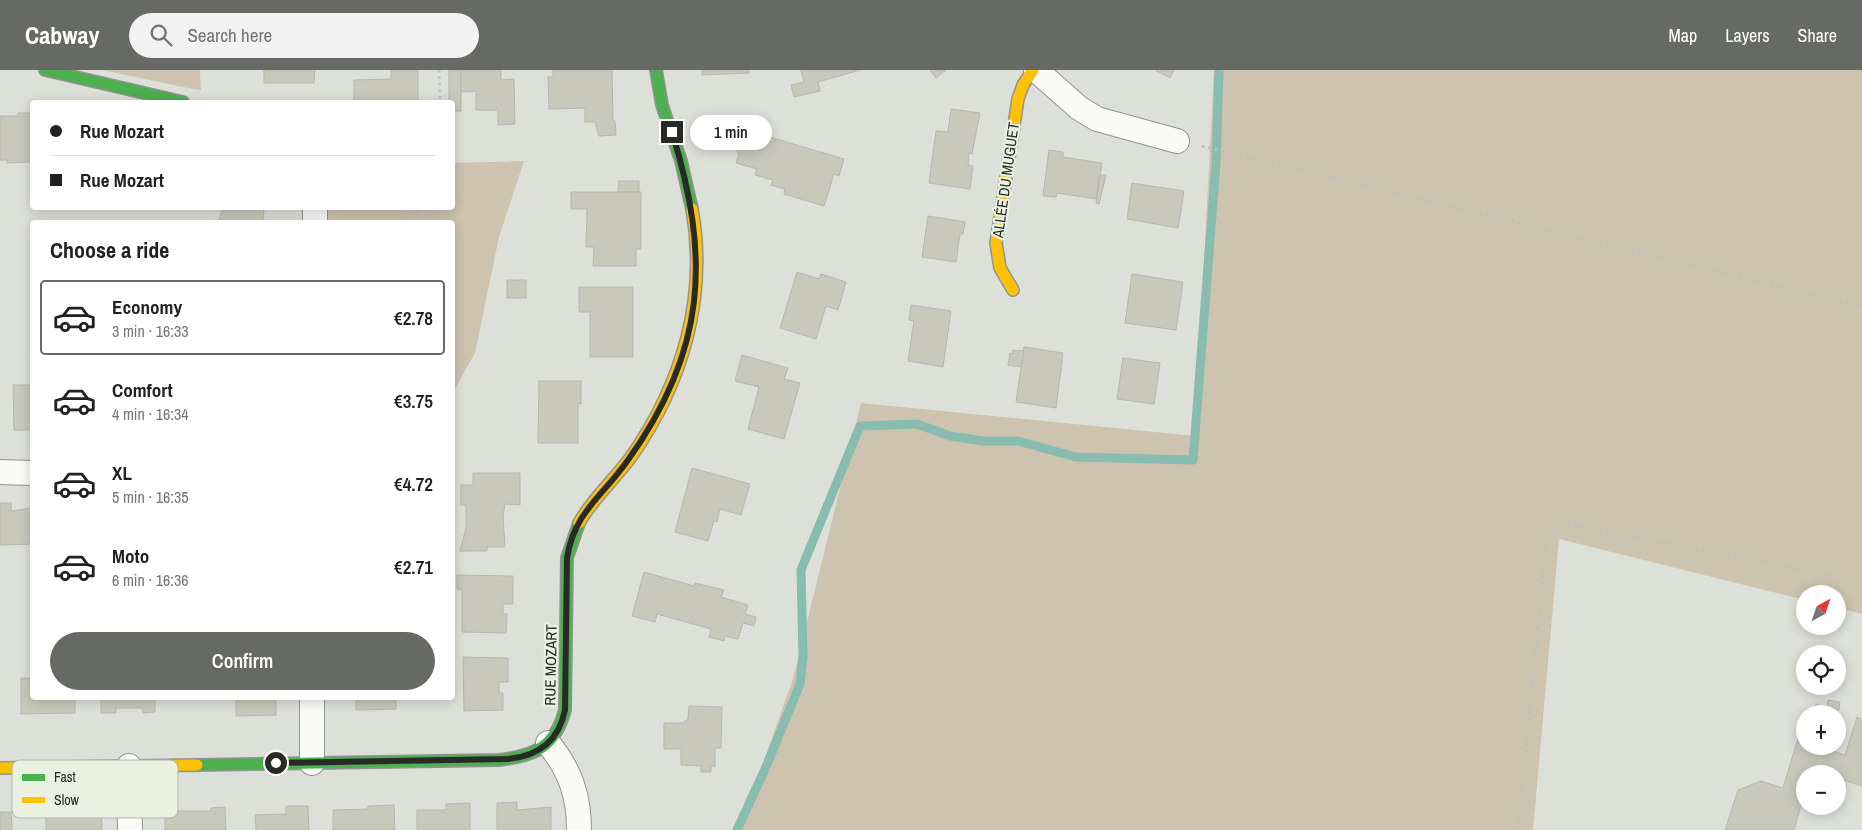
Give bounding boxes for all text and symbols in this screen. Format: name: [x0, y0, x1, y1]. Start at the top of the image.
search box: [129, 13, 479, 58]
text: Cabway: [25, 19, 99, 51]
icon: search: [147, 21, 175, 49]
text: Search here: [187, 22, 272, 48]
text: Map: [1669, 23, 1697, 48]
text: Layers: [1725, 23, 1770, 48]
text: Share: [1798, 23, 1837, 48]
callout: 1 min: [690, 114, 772, 150]
text: Rue Mozart: [80, 118, 164, 144]
street label: ALLÉE DU MUGUET: [987, 120, 1024, 240]
route end: [661, 121, 683, 143]
text: 1 min: [714, 121, 748, 143]
text: Rue Mozart: [80, 167, 164, 193]
text: Choose a ride: [50, 235, 169, 265]
text: Economy: [112, 294, 182, 320]
icon: car: [52, 295, 97, 340]
text: €2.78: [394, 305, 433, 331]
text: 3 min · 16:33: [112, 320, 189, 342]
text: Comfort: [112, 377, 173, 403]
icon: car: [52, 378, 97, 423]
text: €3.75: [394, 388, 433, 414]
text: 4 min · 16:34: [112, 403, 189, 425]
text: XL: [112, 460, 132, 486]
icon: car: [52, 461, 97, 506]
text: €4.72: [394, 471, 433, 497]
text: 5 min · 16:35: [112, 486, 189, 508]
text: Moto: [112, 543, 149, 569]
icon: car: [52, 544, 97, 589]
text: €2.71: [394, 554, 433, 580]
text: 6 min · 16:36: [112, 569, 189, 591]
north arrow: [1796, 585, 1846, 635]
map controls: [1796, 585, 1846, 815]
street label: RUE MOZART: [539, 624, 562, 706]
button: Confirm: [50, 632, 435, 690]
button: locate: [1796, 645, 1846, 695]
button: +: [1796, 705, 1846, 755]
route start: [265, 752, 287, 774]
legend: [12, 760, 178, 818]
button: −: [1796, 765, 1846, 815]
text: Fast: [54, 768, 76, 786]
text: Slow: [54, 791, 80, 809]

